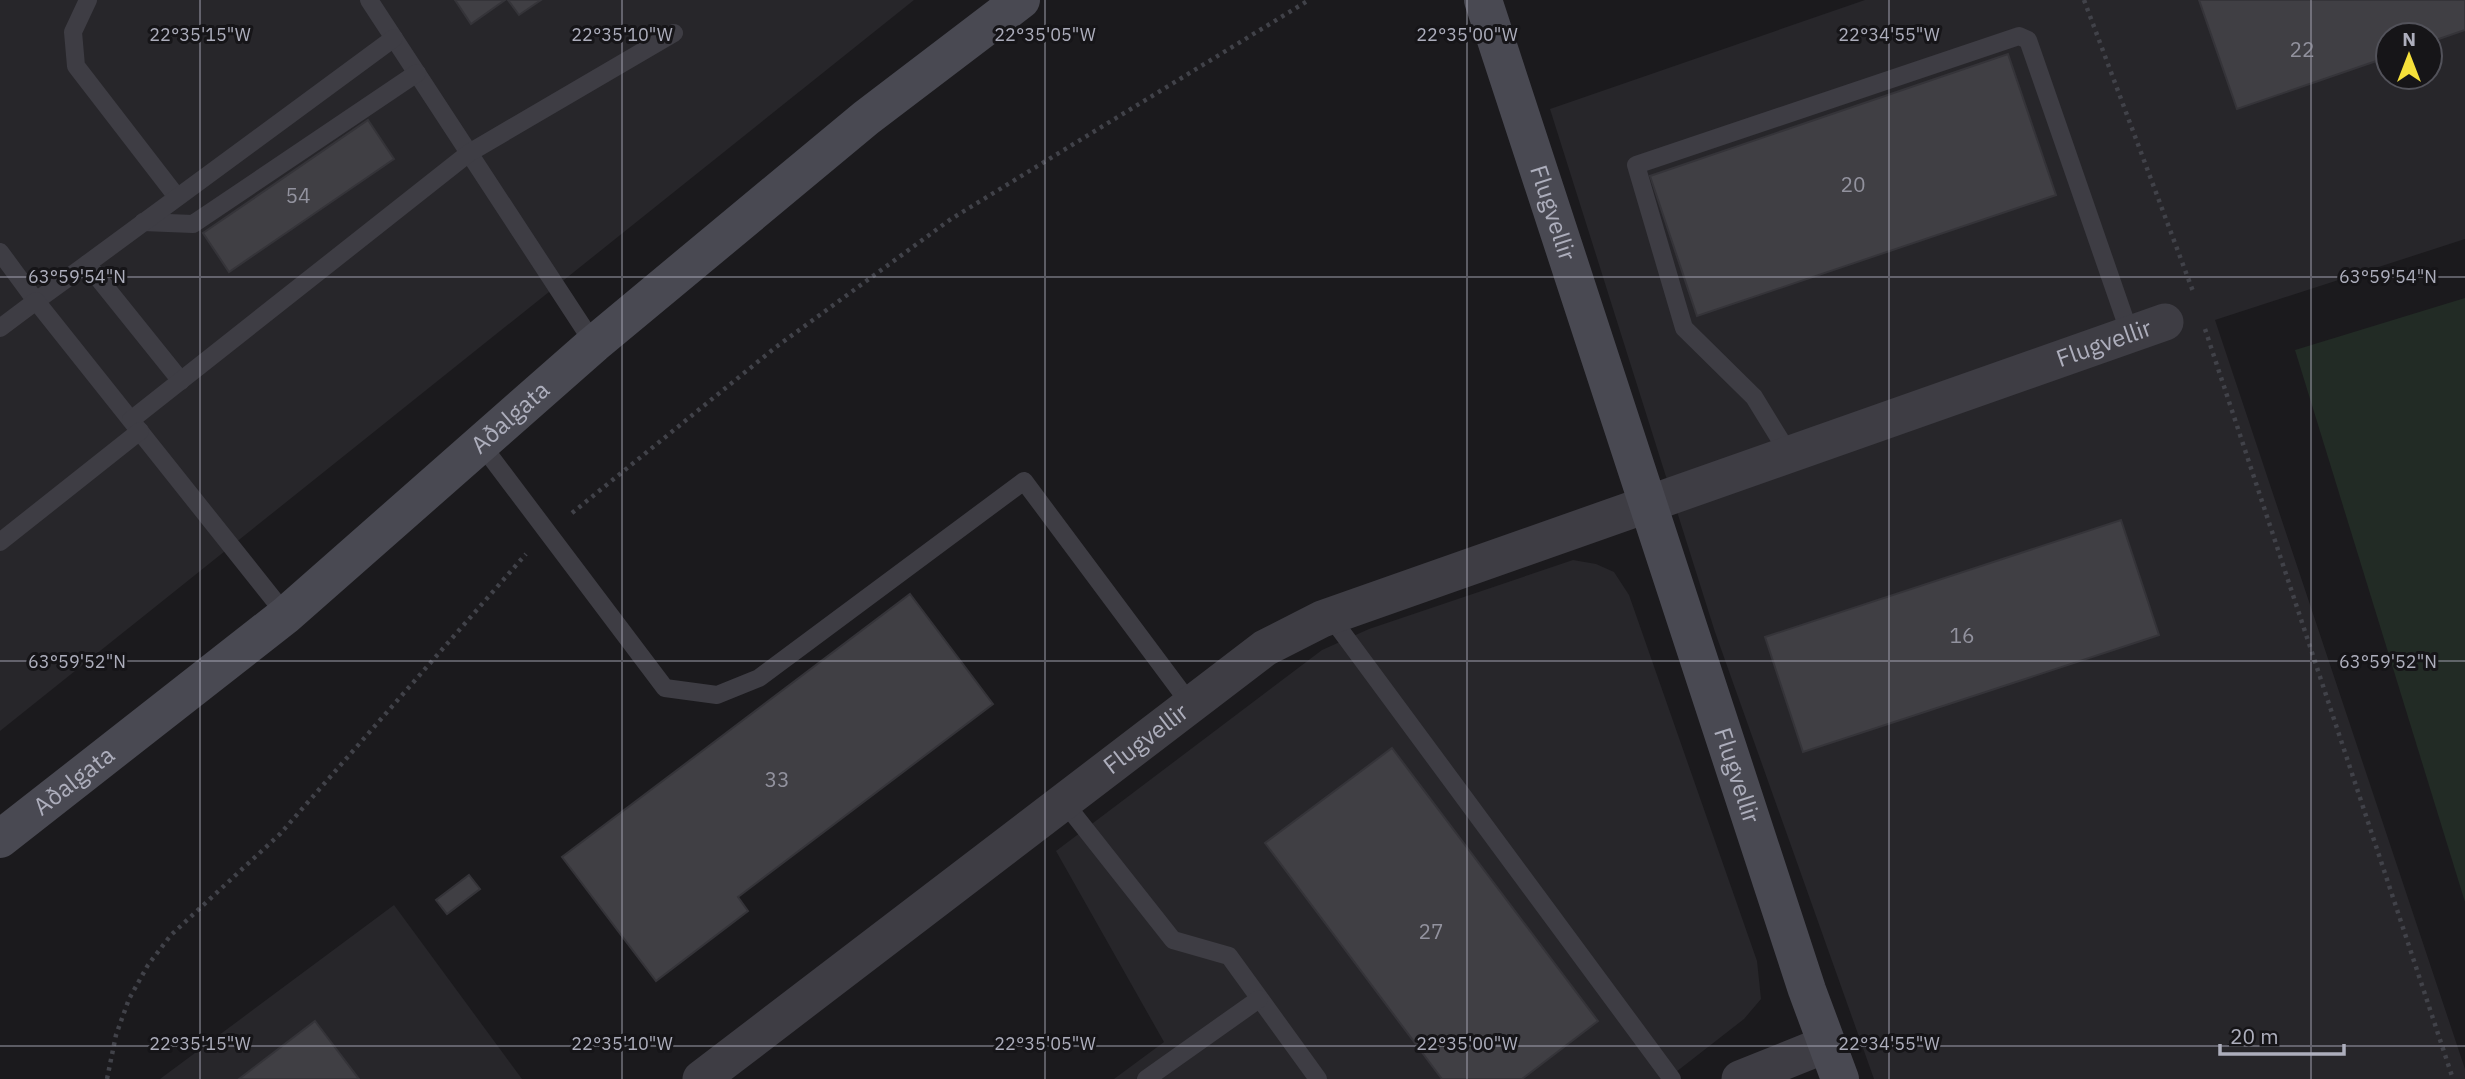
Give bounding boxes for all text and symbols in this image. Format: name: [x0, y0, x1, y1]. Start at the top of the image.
north arrow: [2374, 21, 2444, 91]
text: 22°35'15"W: [149, 23, 251, 46]
text: 22°35'10"W: [571, 23, 673, 46]
text: 22°35'05"W: [994, 23, 1096, 46]
text: 22°35'00"W: [1416, 23, 1518, 46]
text: 22°34'55"W: [1838, 23, 1940, 46]
text: N: [2402, 27, 2416, 51]
house number: 22: [2289, 35, 2315, 63]
street label: Flugvellir: [1523, 161, 1584, 265]
house number: 20: [1840, 170, 1866, 198]
house number: 54: [285, 181, 311, 209]
text: 63°59'54"N: [28, 265, 126, 288]
text: 63°59'54"N: [2339, 265, 2437, 288]
street label: Flugvellir: [2052, 311, 2156, 374]
street label: Aðalgata: [463, 373, 556, 460]
house number: 16: [1949, 621, 1975, 649]
text: 63°59'52"N: [28, 650, 126, 673]
text: 63°59'52"N: [2339, 650, 2437, 673]
street label: Flugvellir: [1096, 695, 1194, 781]
street label: Flugvellir: [1707, 723, 1768, 827]
street label: Aðalgata: [26, 738, 121, 822]
house number: 33: [764, 765, 790, 793]
house number: 27: [1418, 917, 1444, 945]
scale bar: [2220, 1012, 2344, 1056]
text: 20 m: [2230, 1022, 2279, 1050]
text: 22°35'15"W: [149, 1032, 251, 1055]
text: 22°35'10"W: [571, 1032, 673, 1055]
text: 22°35'05"W: [994, 1032, 1096, 1055]
text: 22°35'00"W: [1416, 1032, 1518, 1055]
text: 22°34'55"W: [1838, 1032, 1940, 1055]

